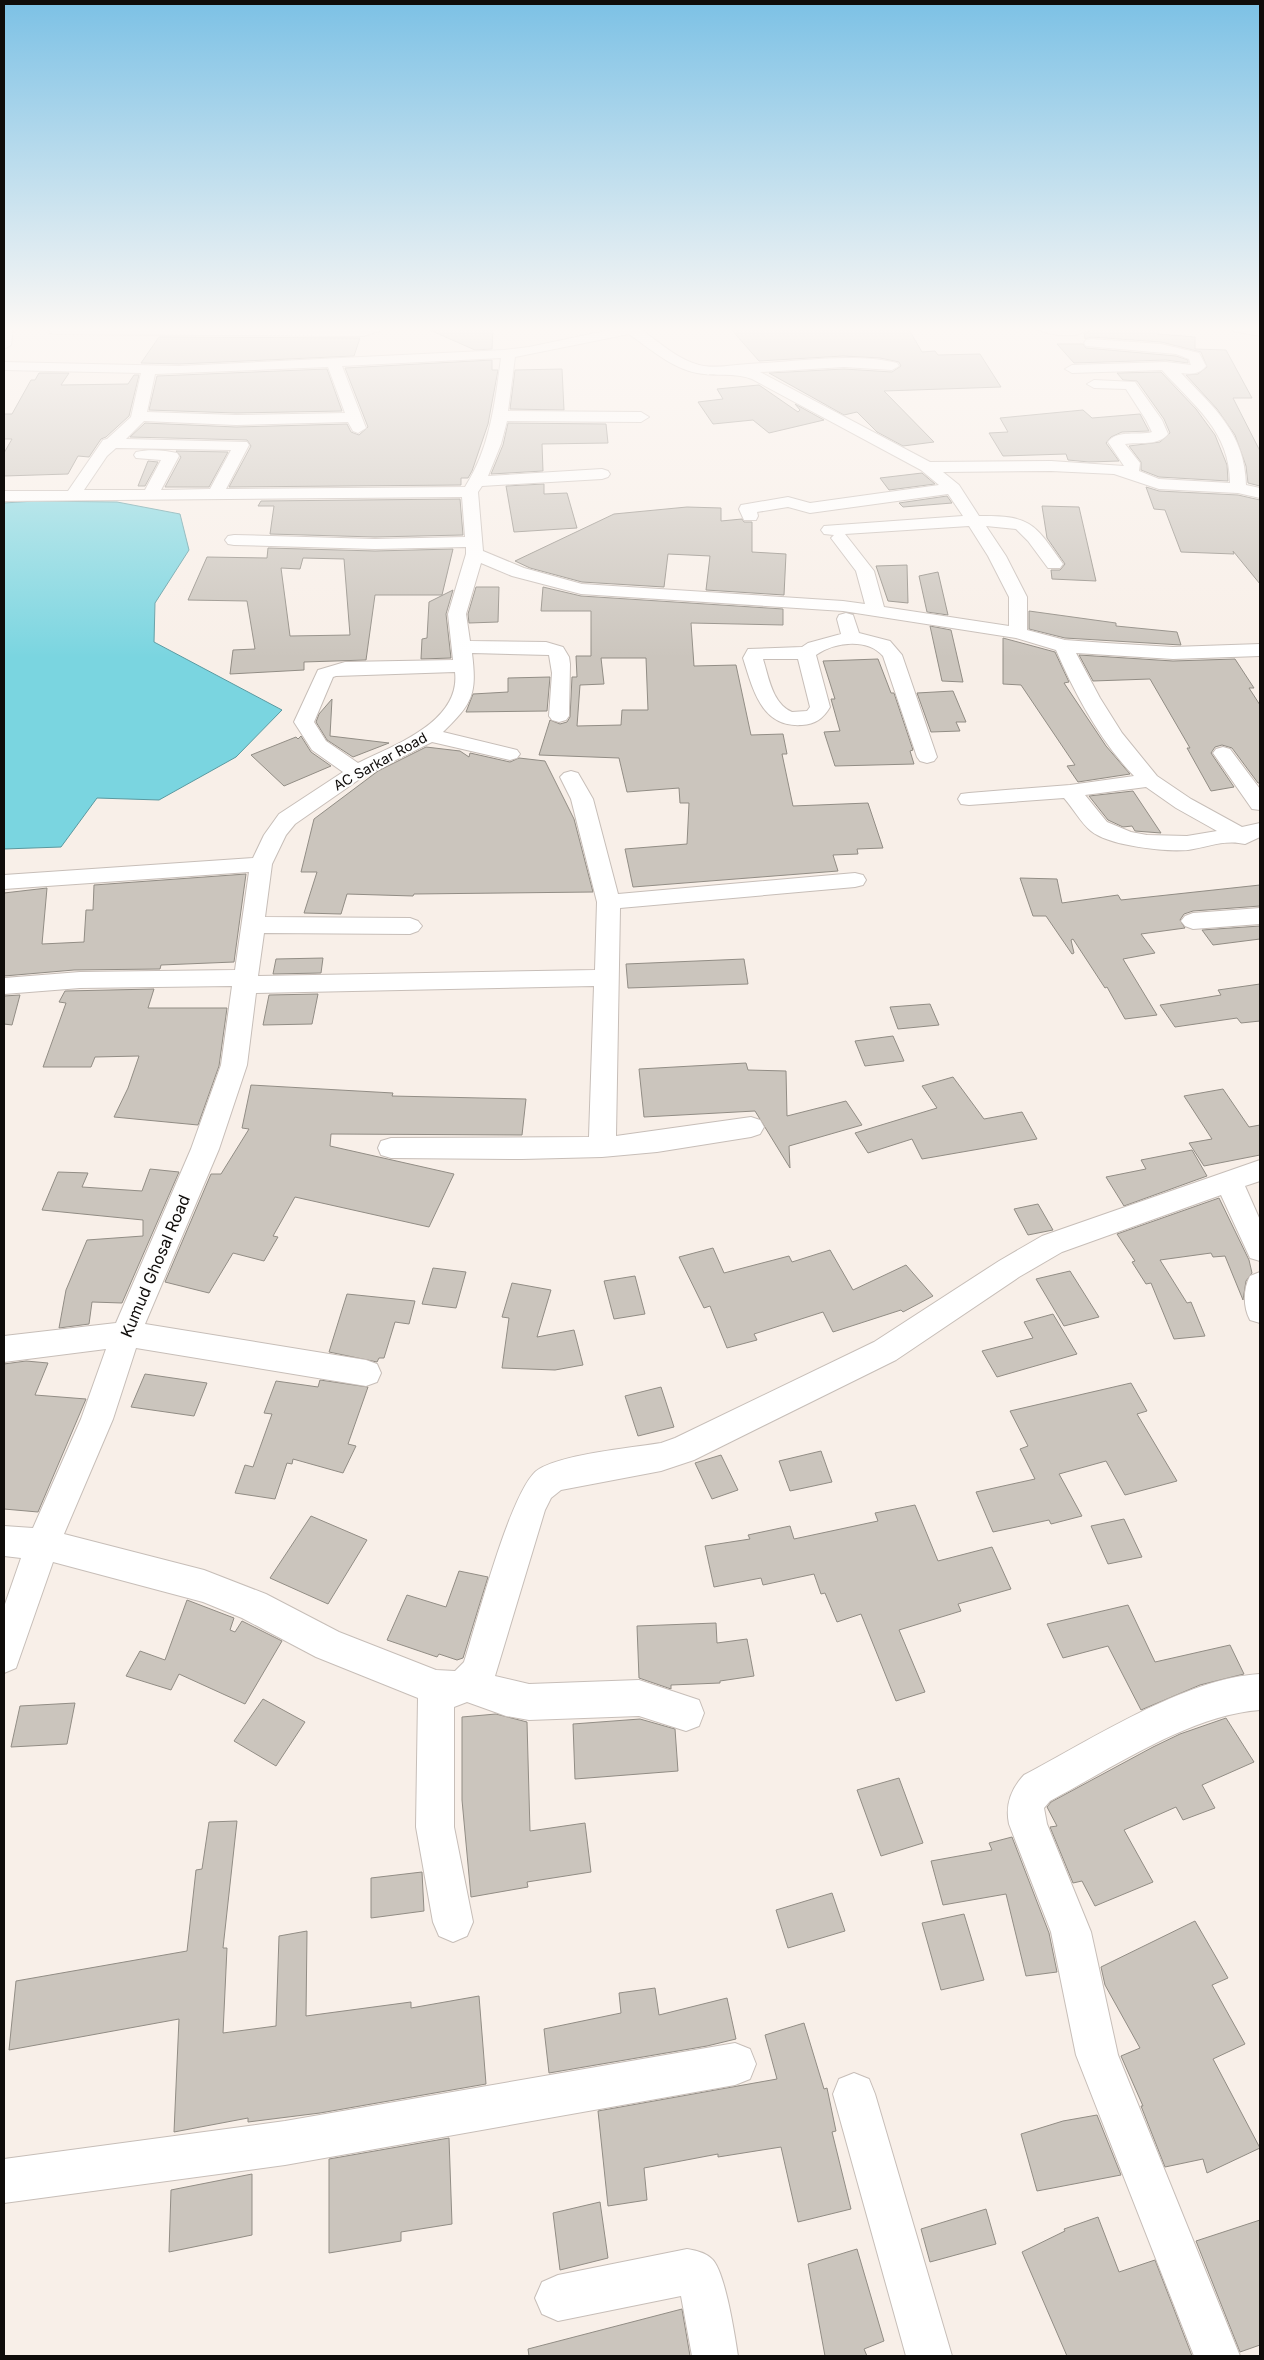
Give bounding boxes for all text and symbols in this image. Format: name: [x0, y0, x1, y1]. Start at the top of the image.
street label: AC Sarkar Road: [330, 728, 430, 794]
street label: Kumud Ghosal Road: [116, 1192, 194, 1340]

